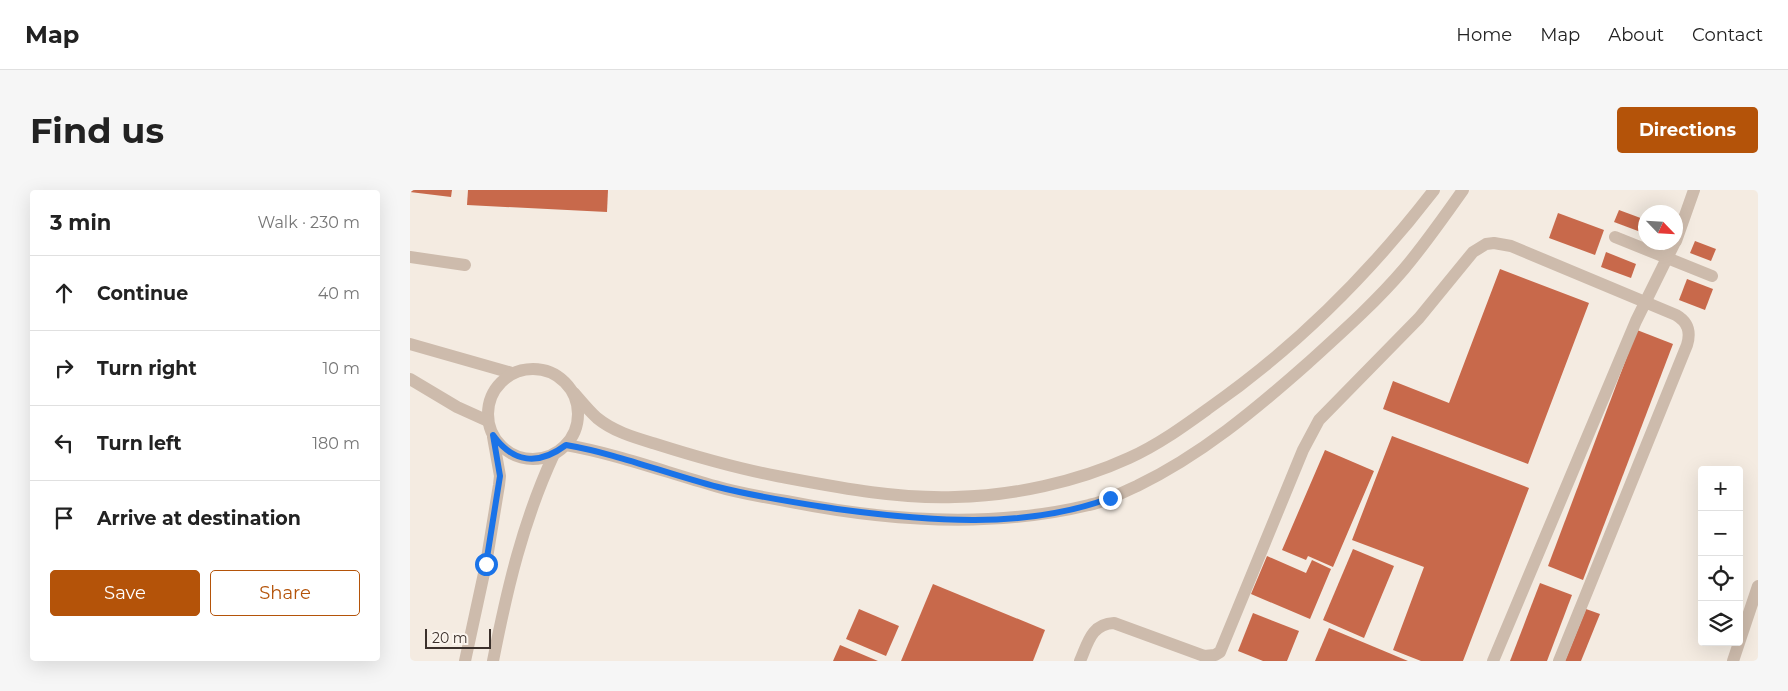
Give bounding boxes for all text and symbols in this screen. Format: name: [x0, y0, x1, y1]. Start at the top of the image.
text: Map: [25, 20, 79, 49]
text: Home: [1456, 24, 1512, 46]
text: Map: [1540, 24, 1580, 46]
text: About: [1608, 24, 1664, 46]
text: Contact: [1692, 24, 1763, 46]
button: Directions: [1617, 107, 1758, 153]
text: Find us: [30, 109, 164, 152]
north arrow: [1638, 205, 1683, 250]
text: 3 min: [50, 210, 111, 235]
text: Walk · 230 m: [258, 213, 360, 232]
icon: ahead: [50, 279, 78, 307]
text: Continue: [97, 282, 188, 305]
text: 40 m: [318, 284, 360, 303]
icon: right: [50, 354, 78, 382]
text: Turn right: [97, 357, 197, 380]
text: 10 m: [322, 359, 360, 378]
icon: left: [50, 429, 78, 457]
text: Turn left: [97, 432, 182, 455]
text: 180 m: [312, 434, 360, 453]
map controls: [1698, 466, 1743, 646]
button: +: [1698, 466, 1743, 511]
route end: [1099, 487, 1122, 510]
icon: arrive: [50, 504, 78, 532]
text: Arrive at destination: [97, 507, 301, 530]
button: −: [1698, 511, 1743, 556]
route start: [475, 553, 498, 576]
button: locate: [1698, 556, 1743, 601]
button: Save: [50, 570, 200, 616]
button: Share: [210, 570, 360, 616]
button: layers: [1698, 601, 1743, 646]
scale bar: [425, 626, 491, 649]
text: 20 m: [432, 629, 468, 647]

